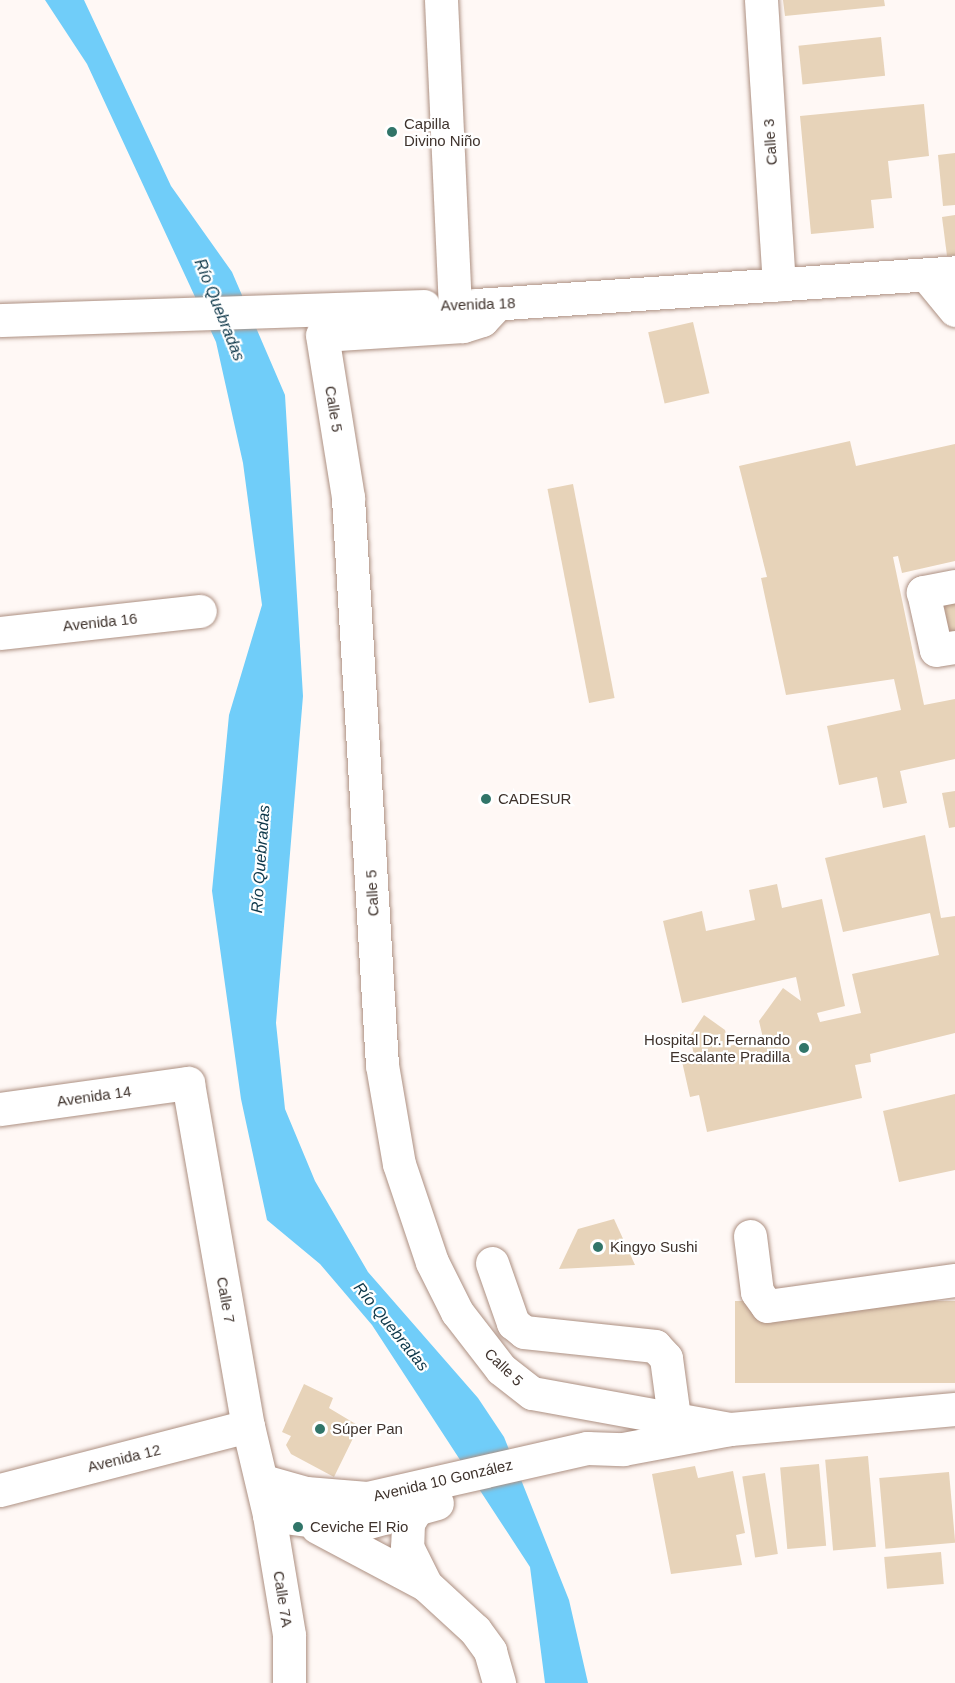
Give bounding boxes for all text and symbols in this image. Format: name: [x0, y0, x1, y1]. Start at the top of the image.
place label: Capilla Divino Niño: [404, 114, 481, 149]
street label: Calle 3: [759, 118, 781, 166]
marker: Capilla Divino Niño: [385, 125, 399, 139]
water label: Río Quebradas: [190, 256, 248, 364]
street label: Avenida 18: [440, 294, 516, 314]
street label: Calle 5: [321, 385, 347, 433]
street label: Avenida 16: [62, 609, 138, 635]
place label: CADESUR: [498, 790, 571, 808]
marker: CADESUR: [479, 792, 493, 806]
water label: Río Quebradas: [248, 804, 274, 914]
street label: Calle 5: [362, 869, 382, 917]
place label: Hospital Dr. Fernando Escalante Pradilla: [644, 1030, 790, 1065]
marker: Hospital Dr. Fernando Escalante Pradilla: [795, 1039, 813, 1057]
street label: Avenida 14: [56, 1082, 132, 1110]
place label: Kingyo Sushi: [610, 1238, 698, 1256]
marker: Kingyo Sushi: [591, 1240, 605, 1254]
street label: Calle 7: [213, 1275, 239, 1325]
water label: Río Quebradas: [349, 1279, 433, 1375]
street label: Calle 5: [481, 1344, 527, 1390]
place label: Súper Pan: [332, 1420, 403, 1438]
marker: Súper Pan: [313, 1422, 327, 1436]
street label: Avenida 12: [86, 1440, 162, 1476]
street label: Avenida 10 González: [372, 1455, 514, 1505]
place label: Ceviche El Rio: [310, 1518, 408, 1536]
marker: Ceviche El Rio: [291, 1520, 305, 1534]
street label: Calle 7A: [270, 1570, 296, 1628]

